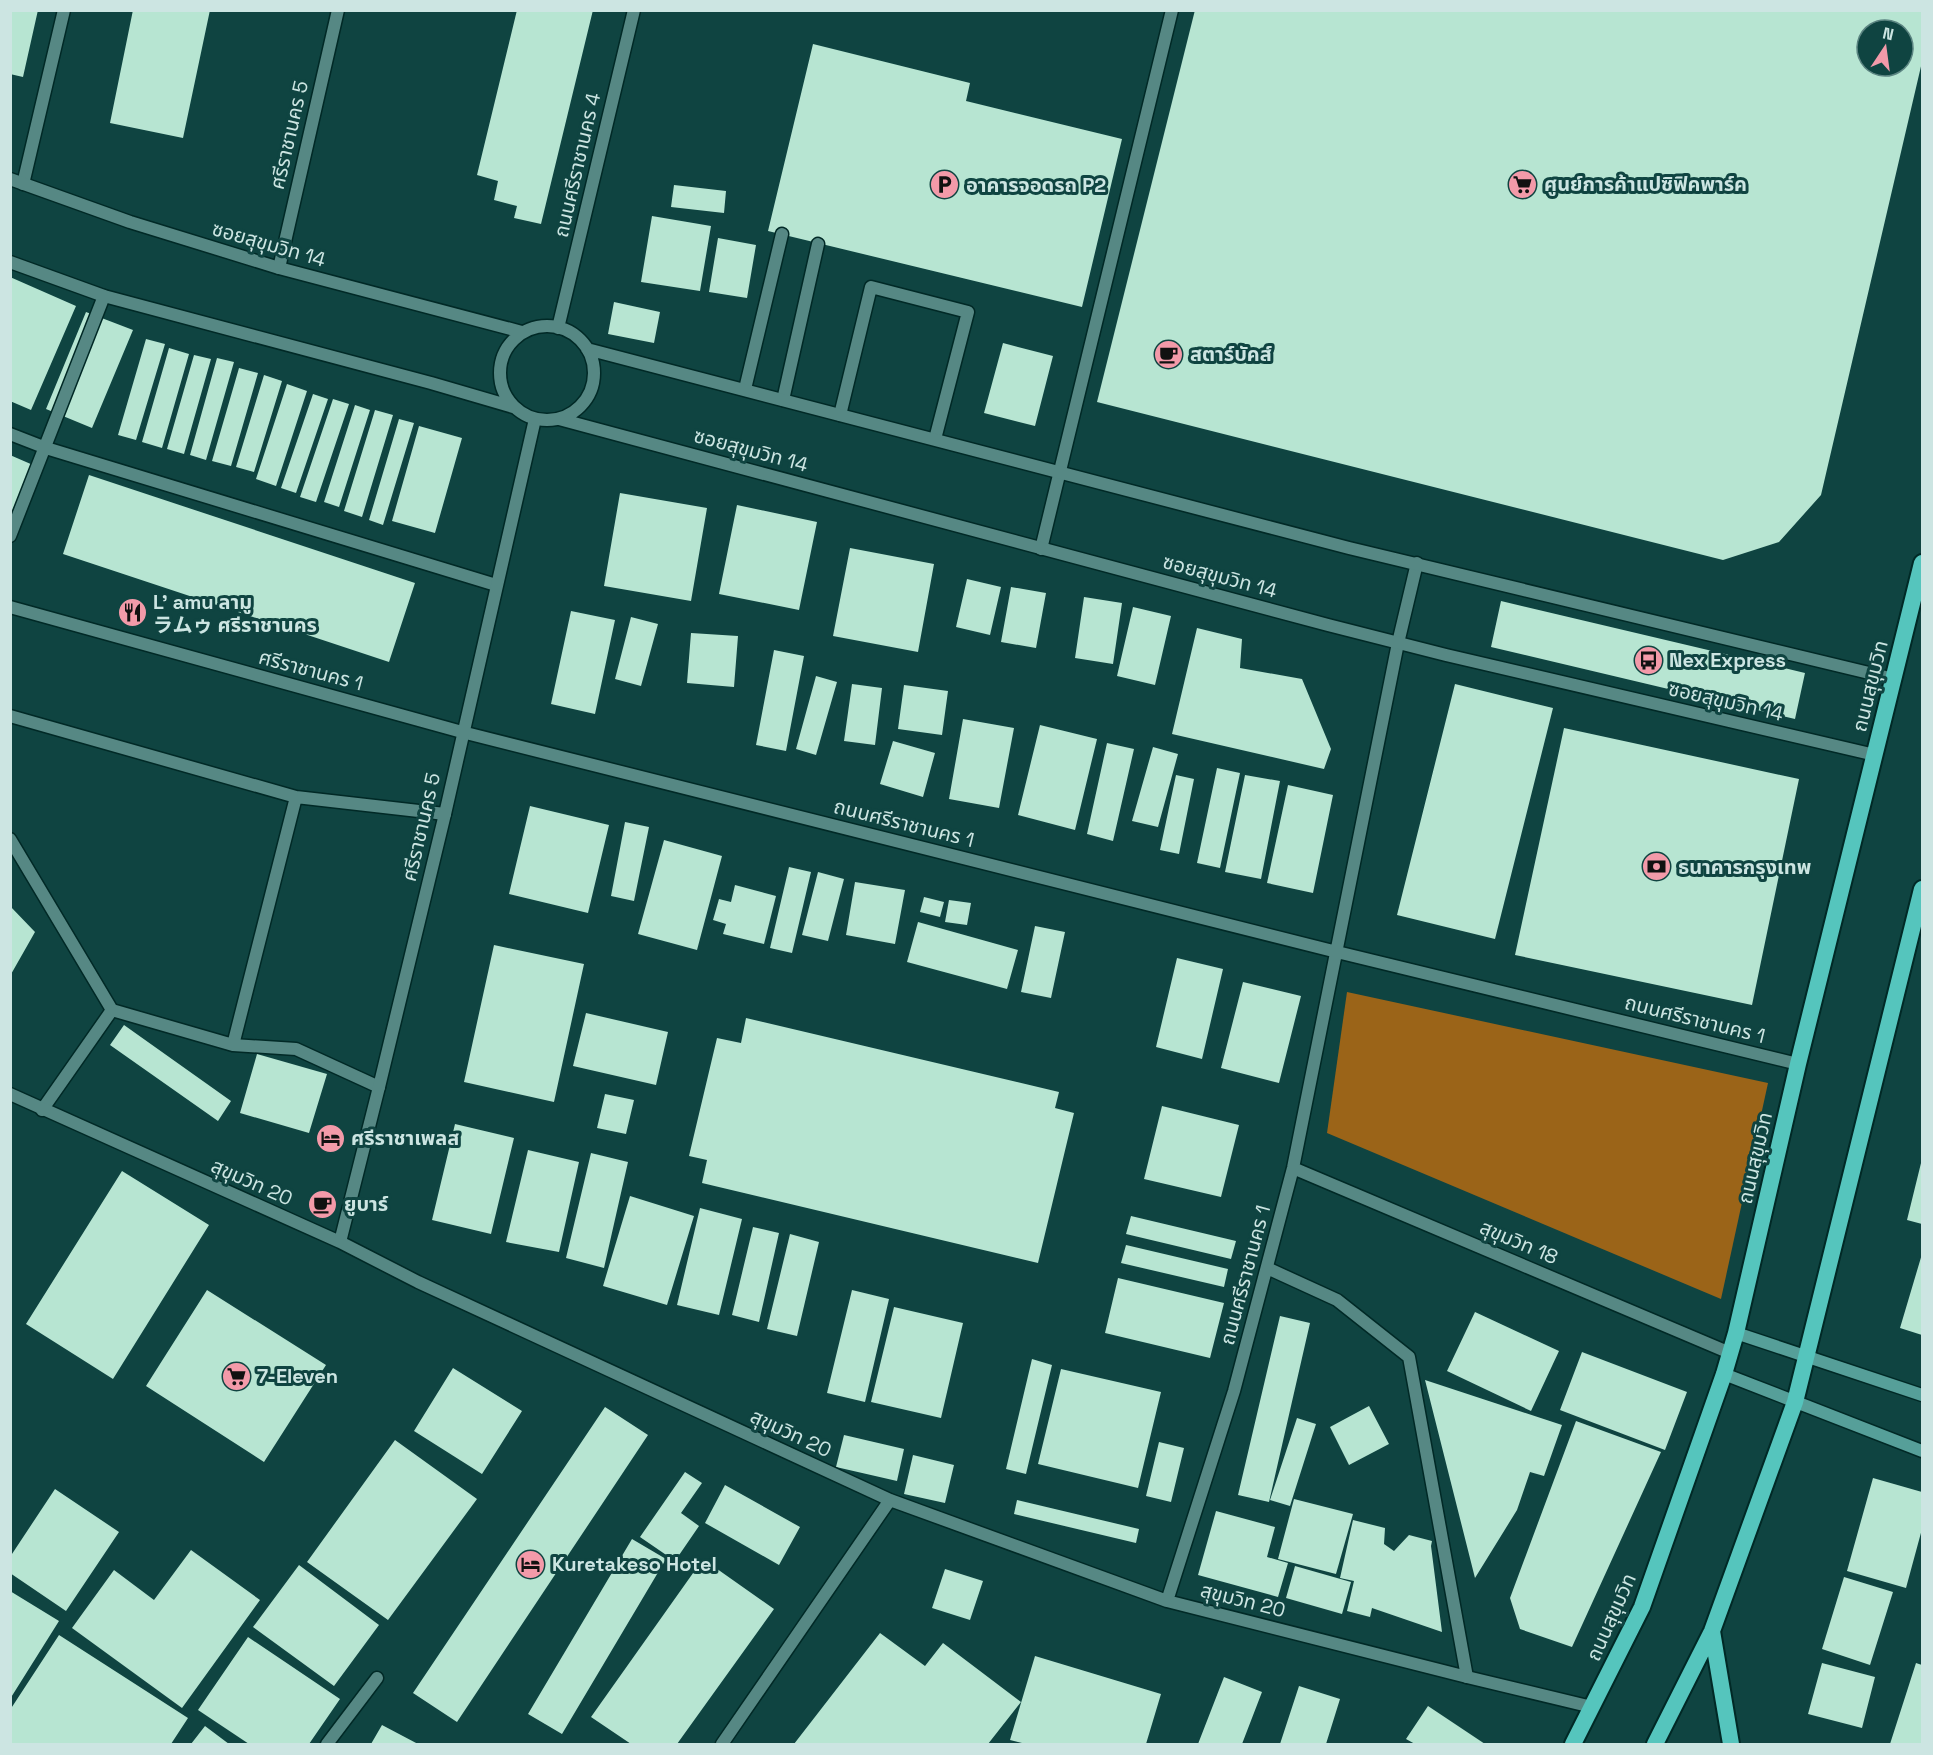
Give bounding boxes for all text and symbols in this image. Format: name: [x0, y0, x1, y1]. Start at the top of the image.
north arrow: [1855, 18, 1915, 78]
text: N: [1881, 22, 1896, 45]
street label: ศรีราชานคร 5: [264, 78, 314, 192]
street label: ถนนศรีราชานคร 4: [548, 90, 606, 240]
supermarket icon: ศูนย์การค้าแปซิฟิคพาร์ค: [1507, 168, 1539, 200]
parking icon: อาคารจอดรถ P2: [929, 169, 961, 201]
place label: ศูนย์การค้าแปซิฟิคพาร์ค: [1544, 171, 1747, 197]
place label: อาคารจอดรถ P2: [966, 172, 1106, 198]
street label: ซอยสุขุมวิท 14: [209, 215, 329, 273]
cafe icon: สตาร์บัคส์: [1153, 338, 1185, 370]
place label: สตาร์บัคส์: [1190, 341, 1272, 367]
street label: ซอยสุขุมวิท 14: [691, 422, 811, 478]
street label: ซอยสุขุมวิท 14: [1160, 548, 1280, 604]
place label: L' amu ลามู ラムゥ ศรีราชานคร: [153, 589, 317, 638]
restaurant icon: L' amu ลามู ラムゥ ศรีราชานคร: [116, 597, 148, 629]
street label: ถนนสุขุมวิท: [1846, 638, 1894, 734]
street label: ศรีราชานคร 1: [256, 644, 366, 696]
bus stop icon: Nex Express: [1632, 644, 1664, 676]
place label: Nex Express: [1669, 647, 1786, 673]
street label: ซอยสุขุมวิท 14: [1666, 675, 1786, 727]
street label: ศรีราชานคร 5: [396, 770, 446, 884]
street label: ถนนศรีราชานคร 1: [831, 793, 977, 853]
bank icon: ธนาคารกรุงเทพ: [1641, 851, 1673, 883]
place label: ธนาคารกรุงเทพ: [1678, 854, 1811, 880]
street label: ถนนศรีราชานคร 1: [1622, 989, 1768, 1049]
street label: ถนนสุขุมวิท: [1732, 1110, 1778, 1206]
hotel icon: ศรีราชาเพลส: [314, 1122, 346, 1154]
place label: ศรีราชาเพลส: [351, 1125, 459, 1151]
street label: สุขุมวิท 20: [207, 1152, 297, 1212]
cafe icon: ยูบาร์: [307, 1188, 339, 1220]
place label: ยูบาร์: [344, 1191, 388, 1217]
street label: ถนนศรีราชานคร 1: [1214, 1202, 1276, 1348]
street label: สุขุมวิท 18: [1476, 1214, 1562, 1270]
supermarket icon: 7-Eleven: [220, 1360, 252, 1392]
place label: 7-Eleven: [257, 1363, 338, 1389]
street label: สุขุมวิท 20: [746, 1403, 836, 1463]
hotel icon: Kuretakeso Hotel: [515, 1548, 547, 1580]
place label: Kuretakeso Hotel: [552, 1551, 717, 1577]
street label: ถนนสุขุมวิท: [1580, 1569, 1642, 1665]
street label: สุขุมวิท 20: [1198, 1577, 1288, 1623]

